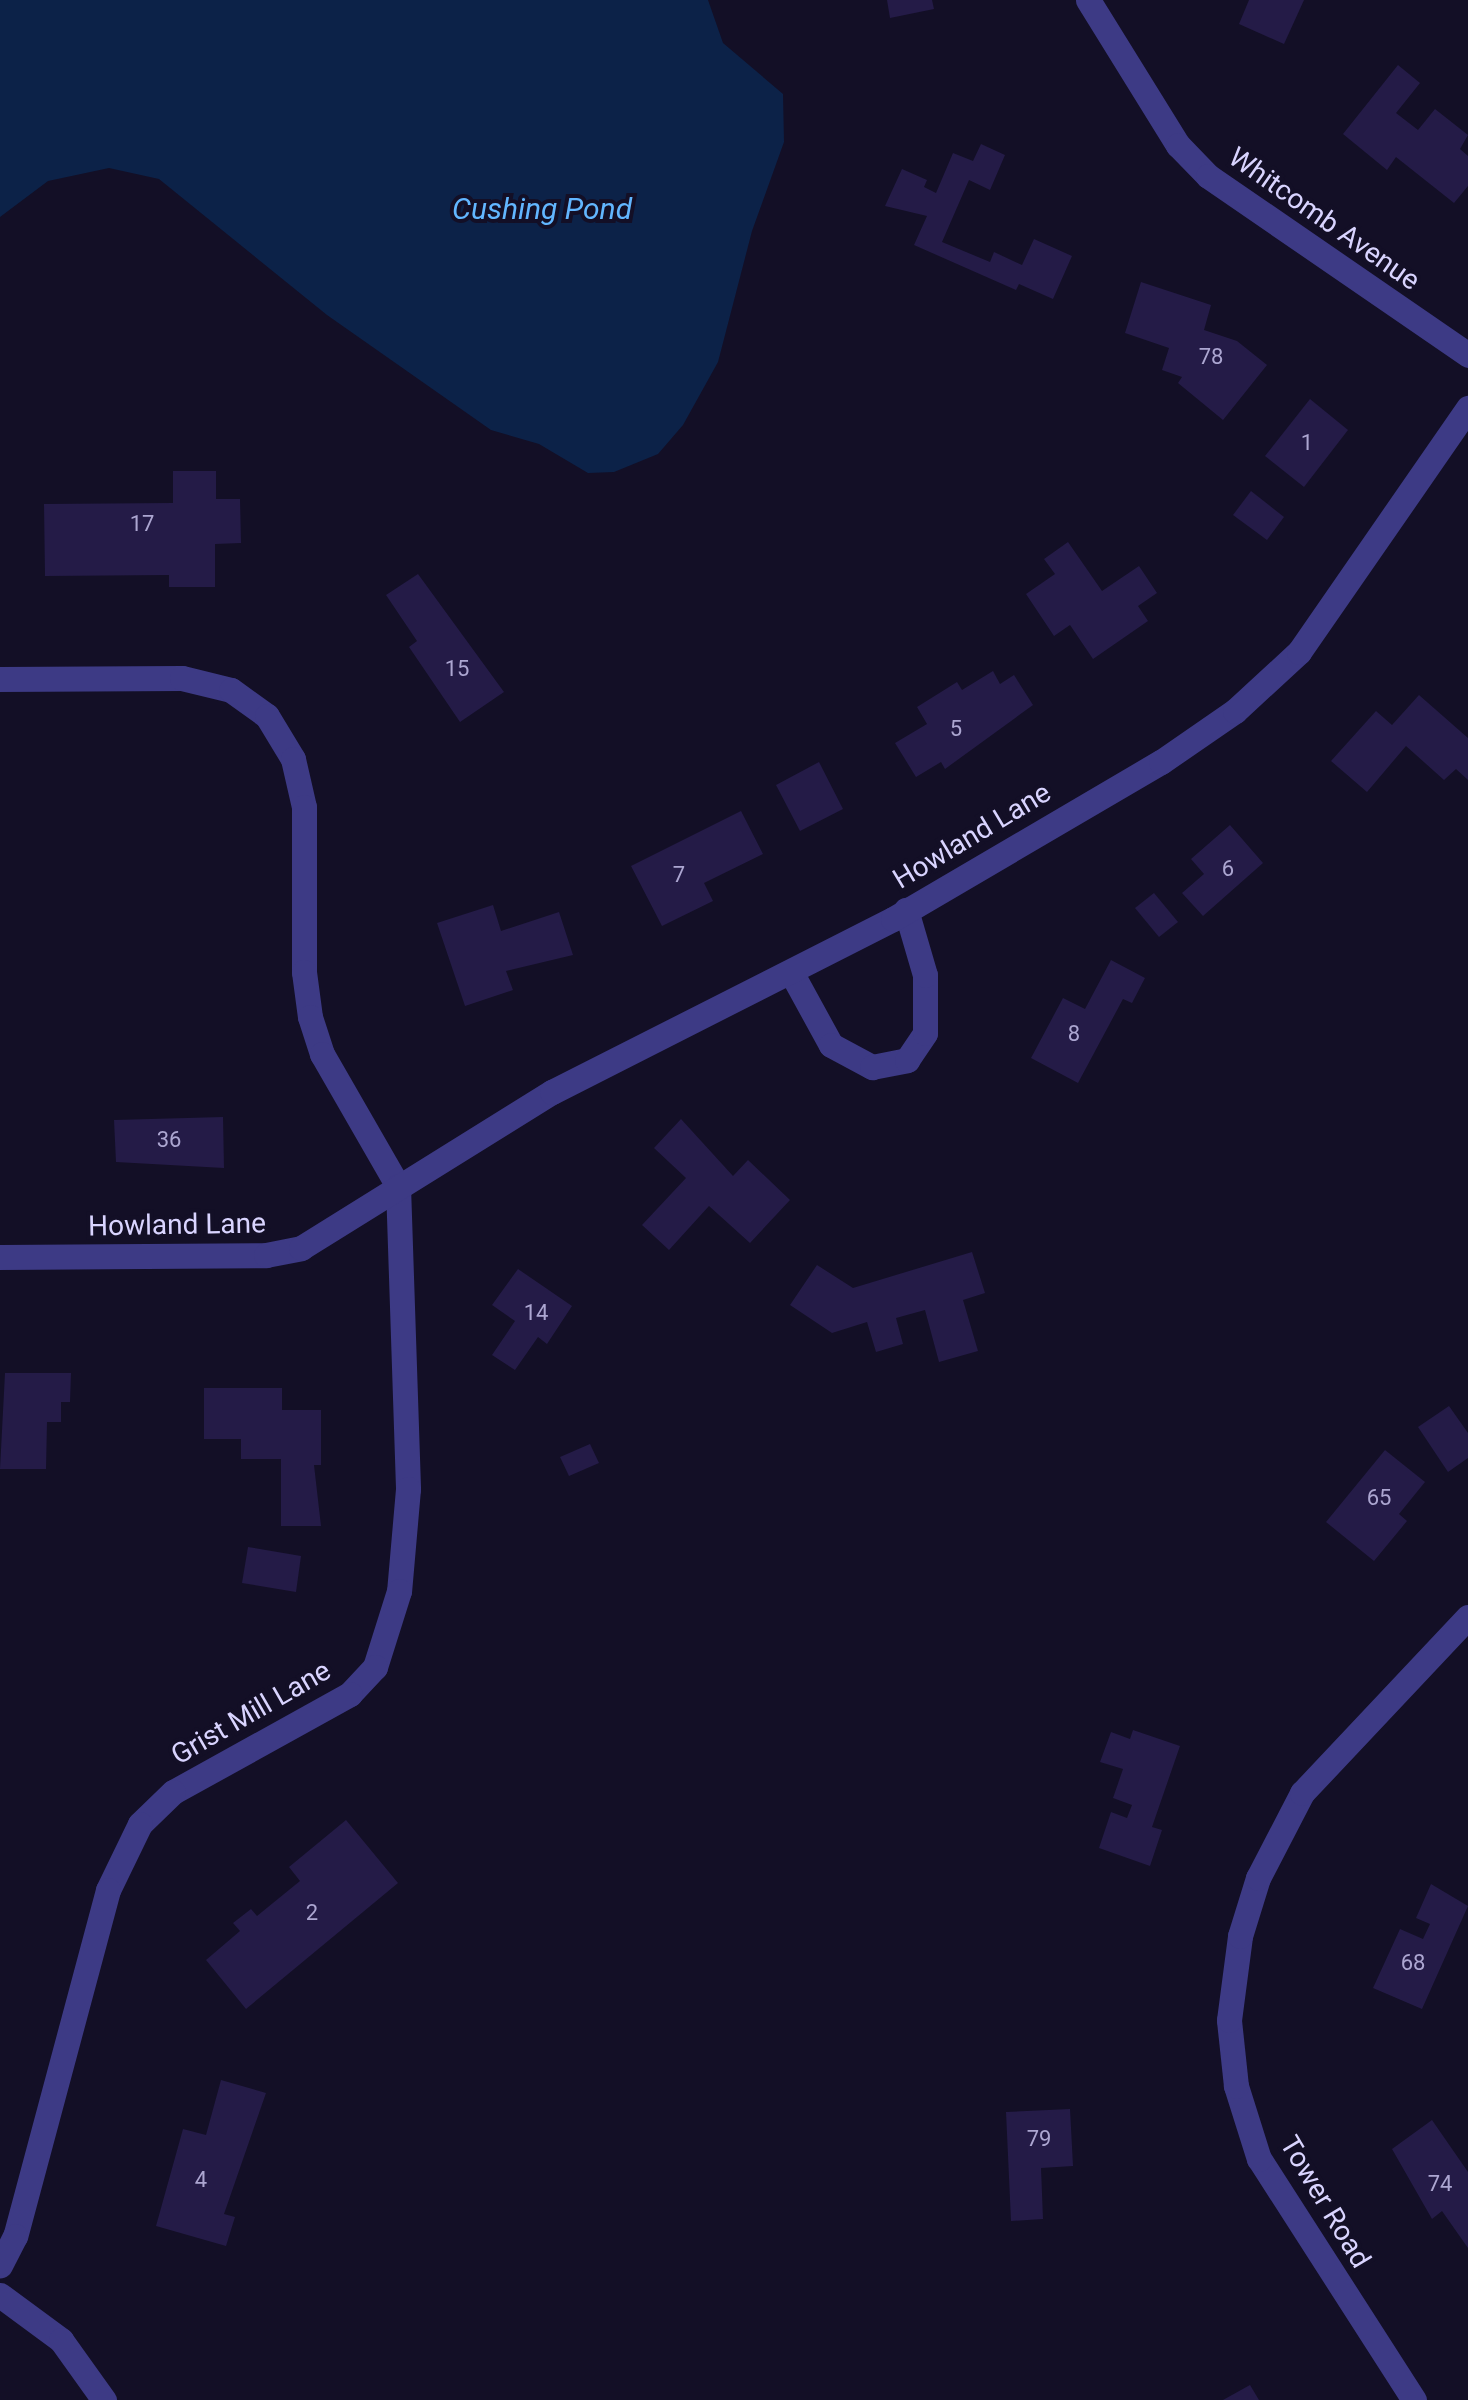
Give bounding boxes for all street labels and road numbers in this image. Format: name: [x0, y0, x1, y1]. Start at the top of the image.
street label: Whitcomb Avenue: [1222, 141, 1426, 297]
street label: Howland Lane: [887, 776, 1057, 896]
street label: Howland Lane: [88, 1207, 266, 1243]
street label: Grist Mill Lane: [165, 1654, 337, 1772]
street label: Tower Road: [1273, 2130, 1377, 2274]

